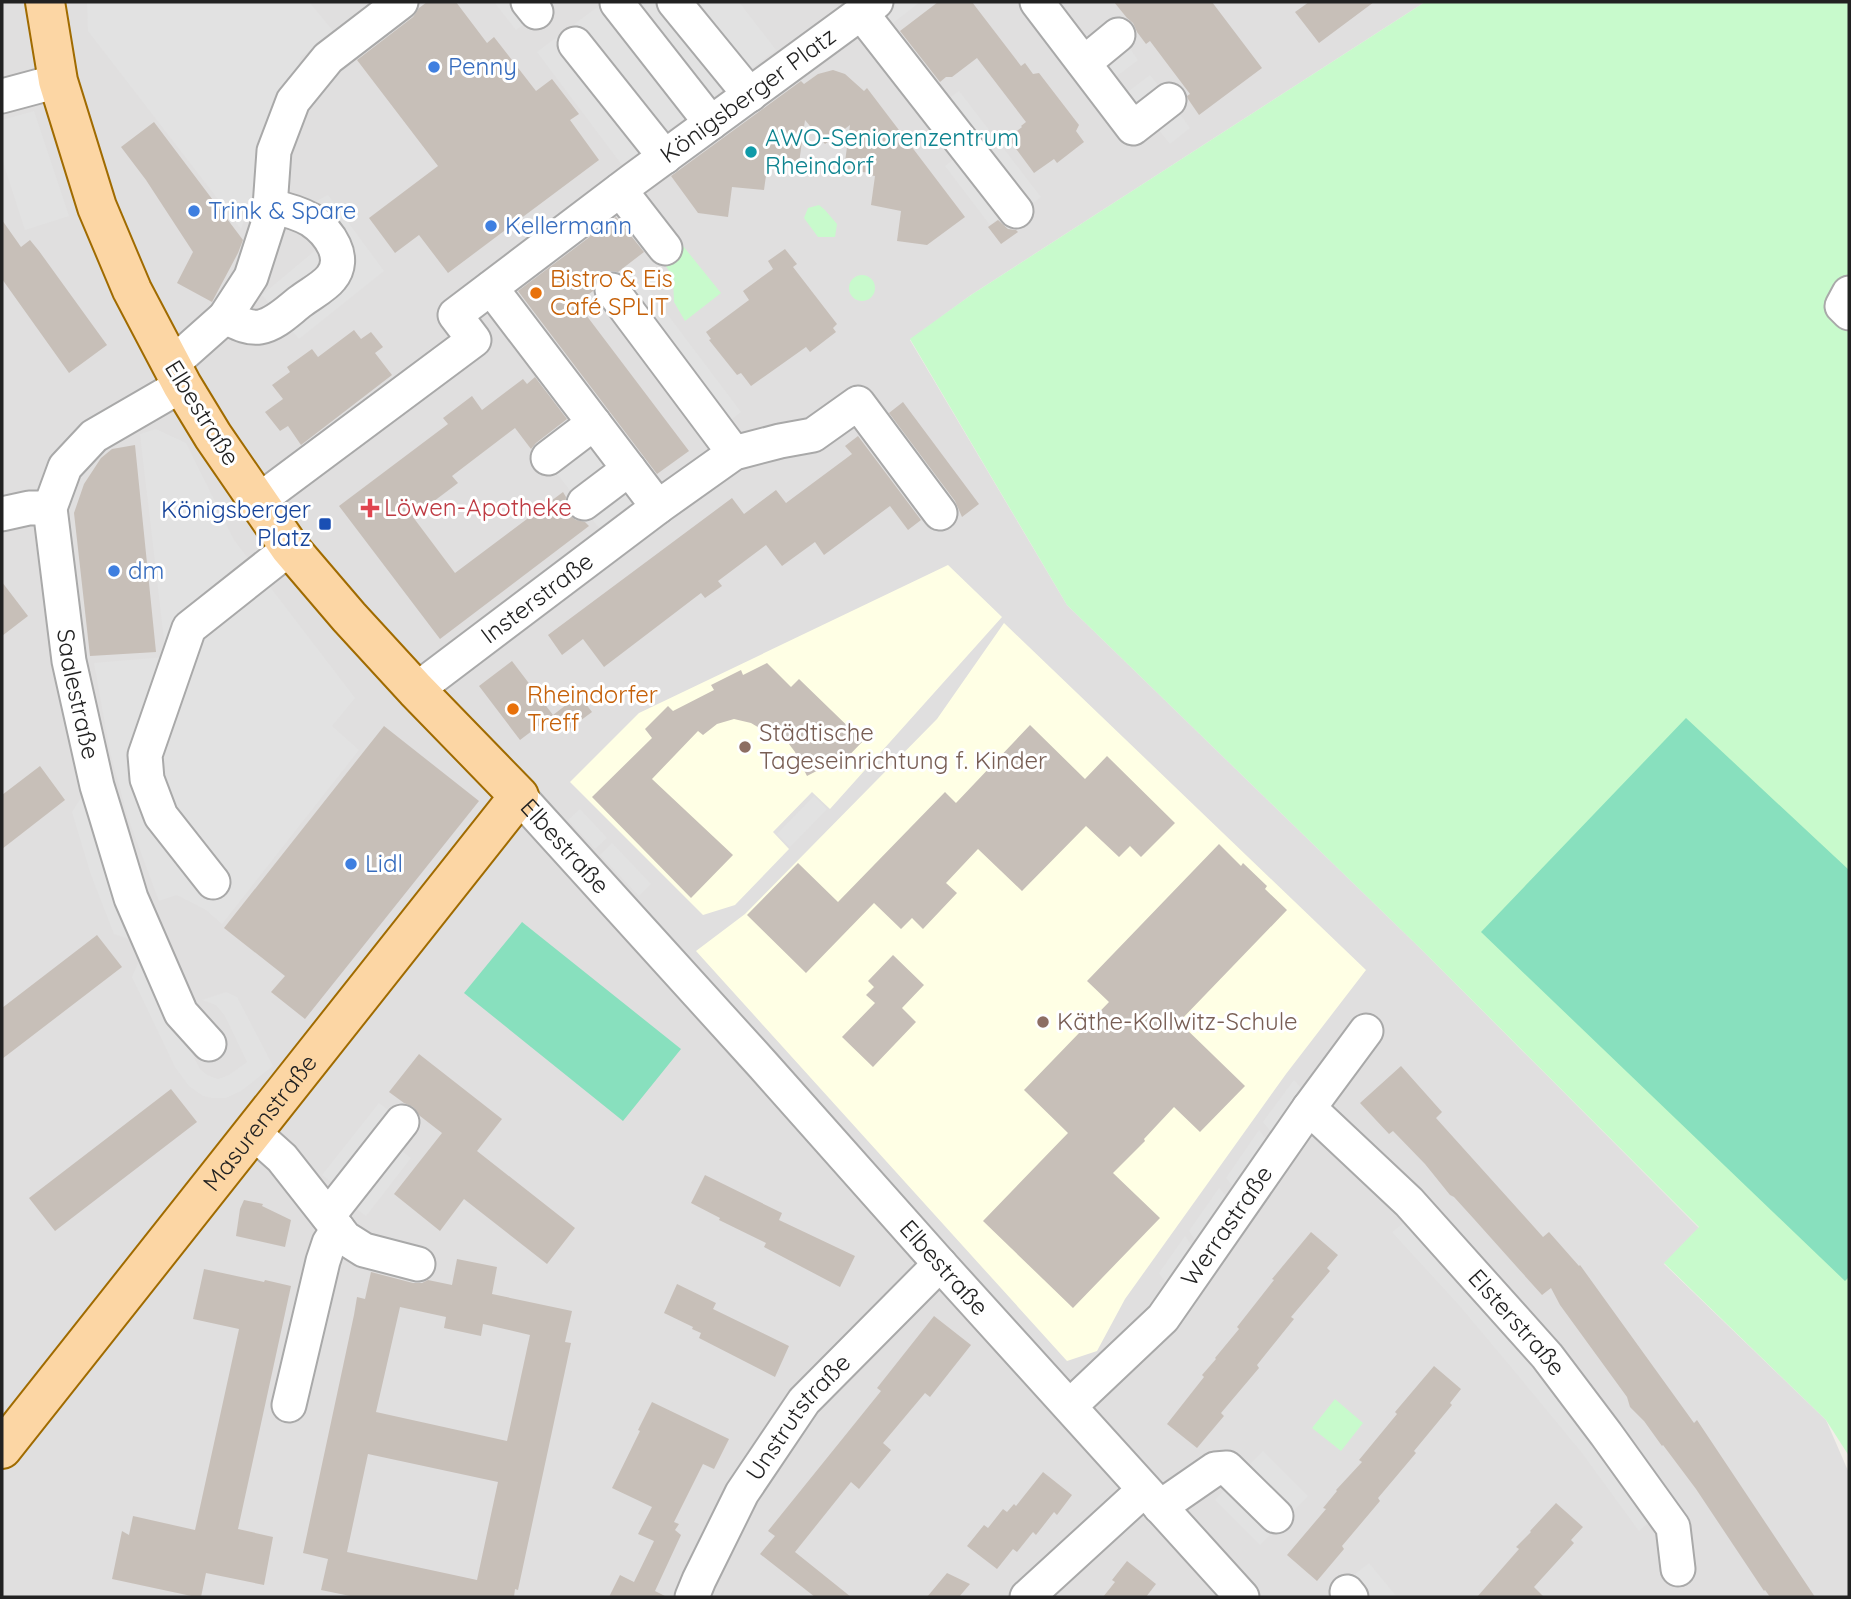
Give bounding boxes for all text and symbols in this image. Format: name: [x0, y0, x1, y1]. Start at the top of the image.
street label: Königsberger Platz: [654, 20, 841, 169]
place label: Penny: [448, 51, 517, 81]
marker: Penny: [426, 59, 442, 75]
place label: AWO-Seniorenzentrum Rheindorf: [765, 122, 1019, 180]
marker: AWO-Seniorenzentrum Rheindorf: [743, 144, 759, 160]
place label: Trink & Spare: [208, 195, 356, 225]
marker: Trink & Spare: [186, 203, 202, 219]
place label: Kellermann: [505, 210, 632, 240]
marker: Kellermann: [483, 218, 499, 234]
place label: Bistro & Eis Café SPLIT: [550, 263, 673, 321]
marker: Bistro & Eis Café SPLIT: [528, 285, 544, 301]
street label: Elbestraße: [159, 354, 247, 471]
place label: Löwen-Apotheke: [384, 492, 572, 522]
place label: Königsberger Platz: [161, 494, 311, 552]
marker: Löwen-Apotheke: [362, 500, 378, 516]
marker: Königsberger Platz: [317, 516, 333, 532]
street label: Insterstraße: [475, 545, 599, 650]
place label: dm: [128, 555, 164, 585]
marker: dm: [106, 563, 122, 579]
street label: Saalestraße: [51, 627, 107, 762]
place label: Rheindorfer Treff: [527, 679, 658, 737]
marker: Rheindorfer Treff: [505, 701, 521, 717]
place label: Städtische Tageseinrichtung f. Kinder: [759, 717, 1047, 775]
marker: Städtische Tageseinrichtung f. Kinder: [737, 739, 753, 755]
street label: Elbestraße: [515, 792, 616, 900]
place label: Lidl: [365, 848, 403, 878]
marker: Lidl: [343, 856, 359, 872]
place label: Käthe-Kollwitz-Schule: [1057, 1006, 1298, 1036]
marker: Käthe-Kollwitz-Schule: [1035, 1014, 1051, 1030]
street label: Masurenstraße: [196, 1048, 323, 1197]
street label: Werrastraße: [1174, 1159, 1278, 1292]
street label: Elbestraße: [894, 1213, 995, 1321]
street label: Elsterstraße: [1462, 1263, 1573, 1381]
street label: Unstrutstraße: [739, 1347, 856, 1486]

